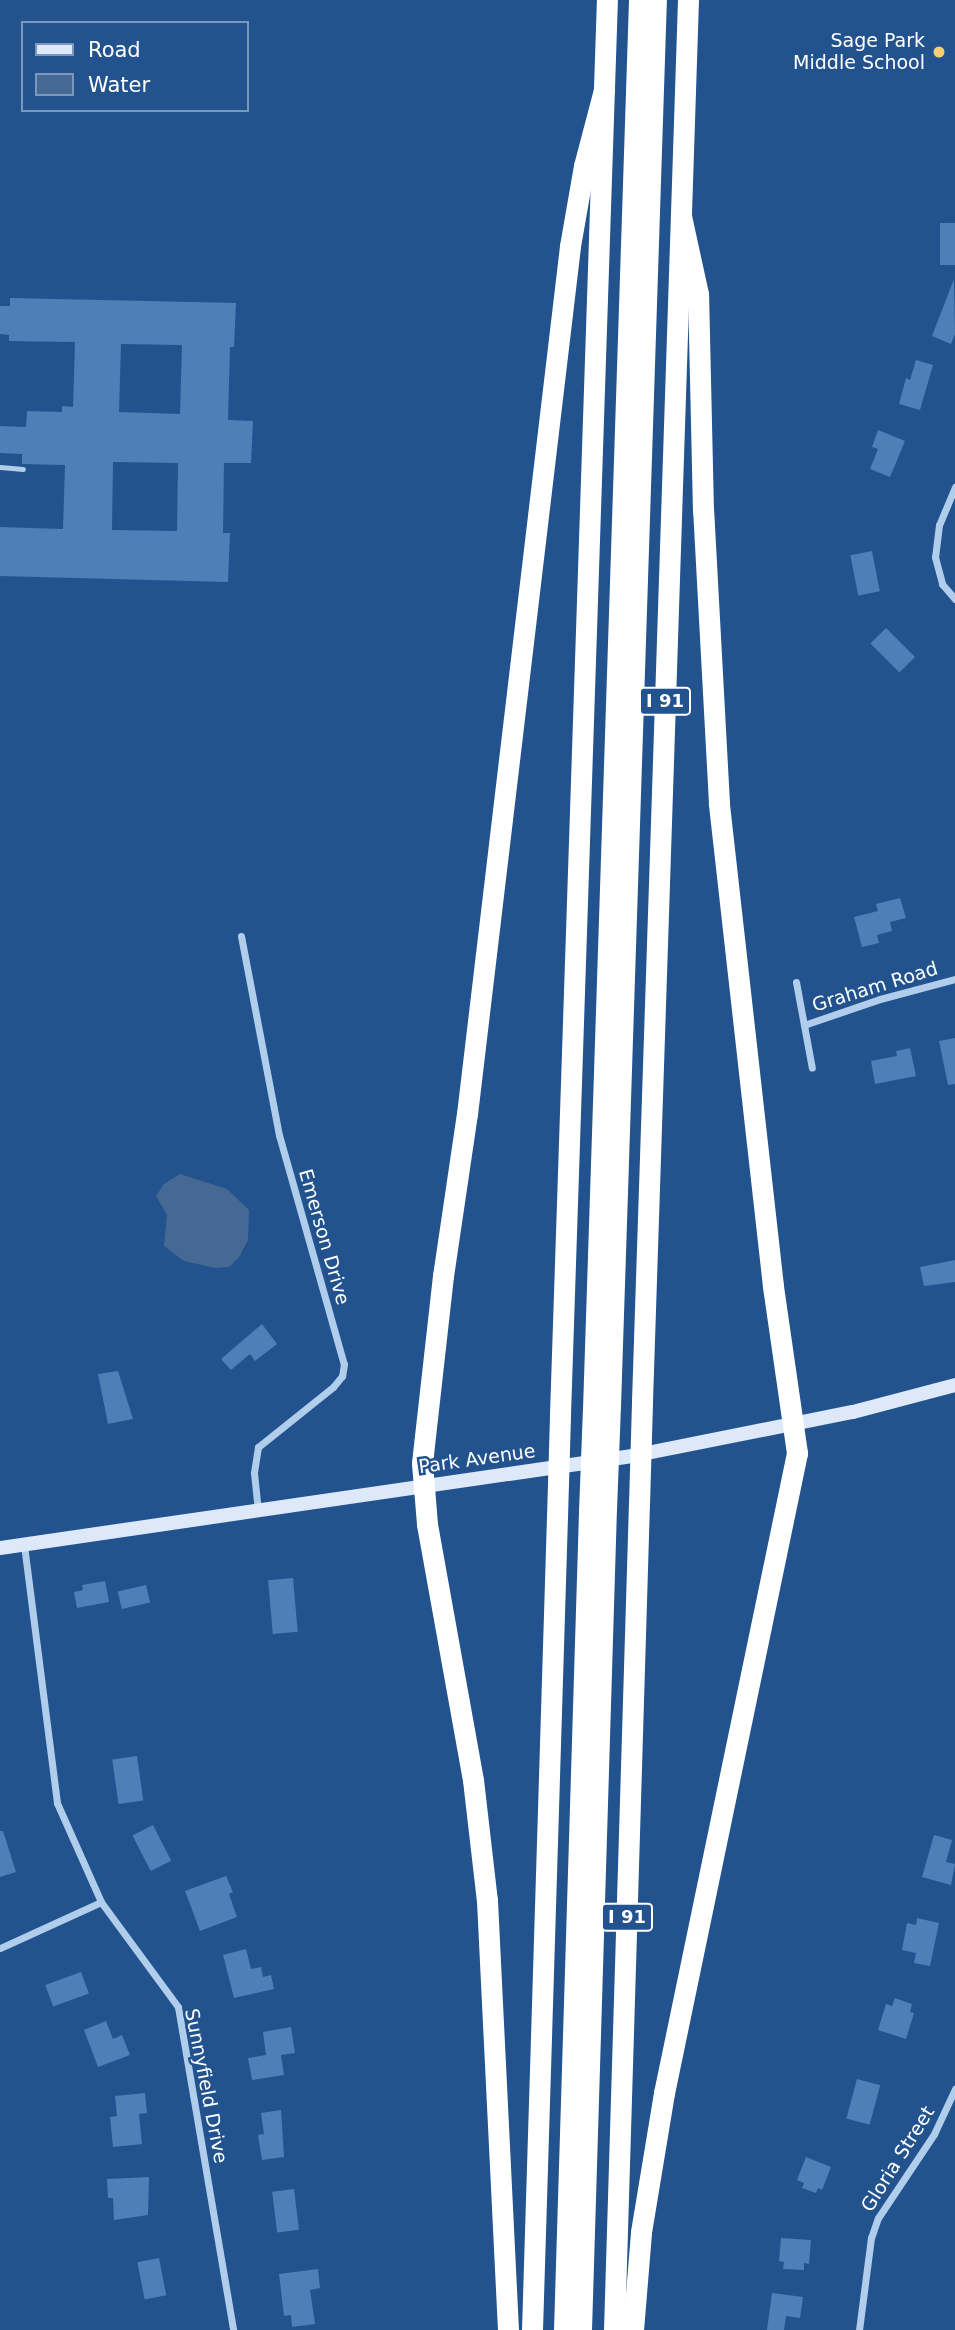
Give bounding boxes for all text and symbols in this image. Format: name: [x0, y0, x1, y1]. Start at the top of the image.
legend: [21, 21, 248, 112]
place label: Sage Park Middle School: [793, 30, 925, 74]
text: Road: [88, 38, 141, 62]
marker: Sage Park Middle School: [931, 44, 947, 60]
text: Water: [88, 73, 150, 97]
road number: I 91: [639, 686, 691, 716]
street label: Graham Road: [809, 957, 941, 1017]
street label: Emerson Drive: [294, 1166, 354, 1308]
street label: Park Avenue: [417, 1440, 537, 1478]
road number: I 91: [601, 1902, 653, 1931]
street label: Sunnyfield Drive: [180, 2007, 232, 2165]
street label: Gloria Street: [857, 2102, 939, 2216]

